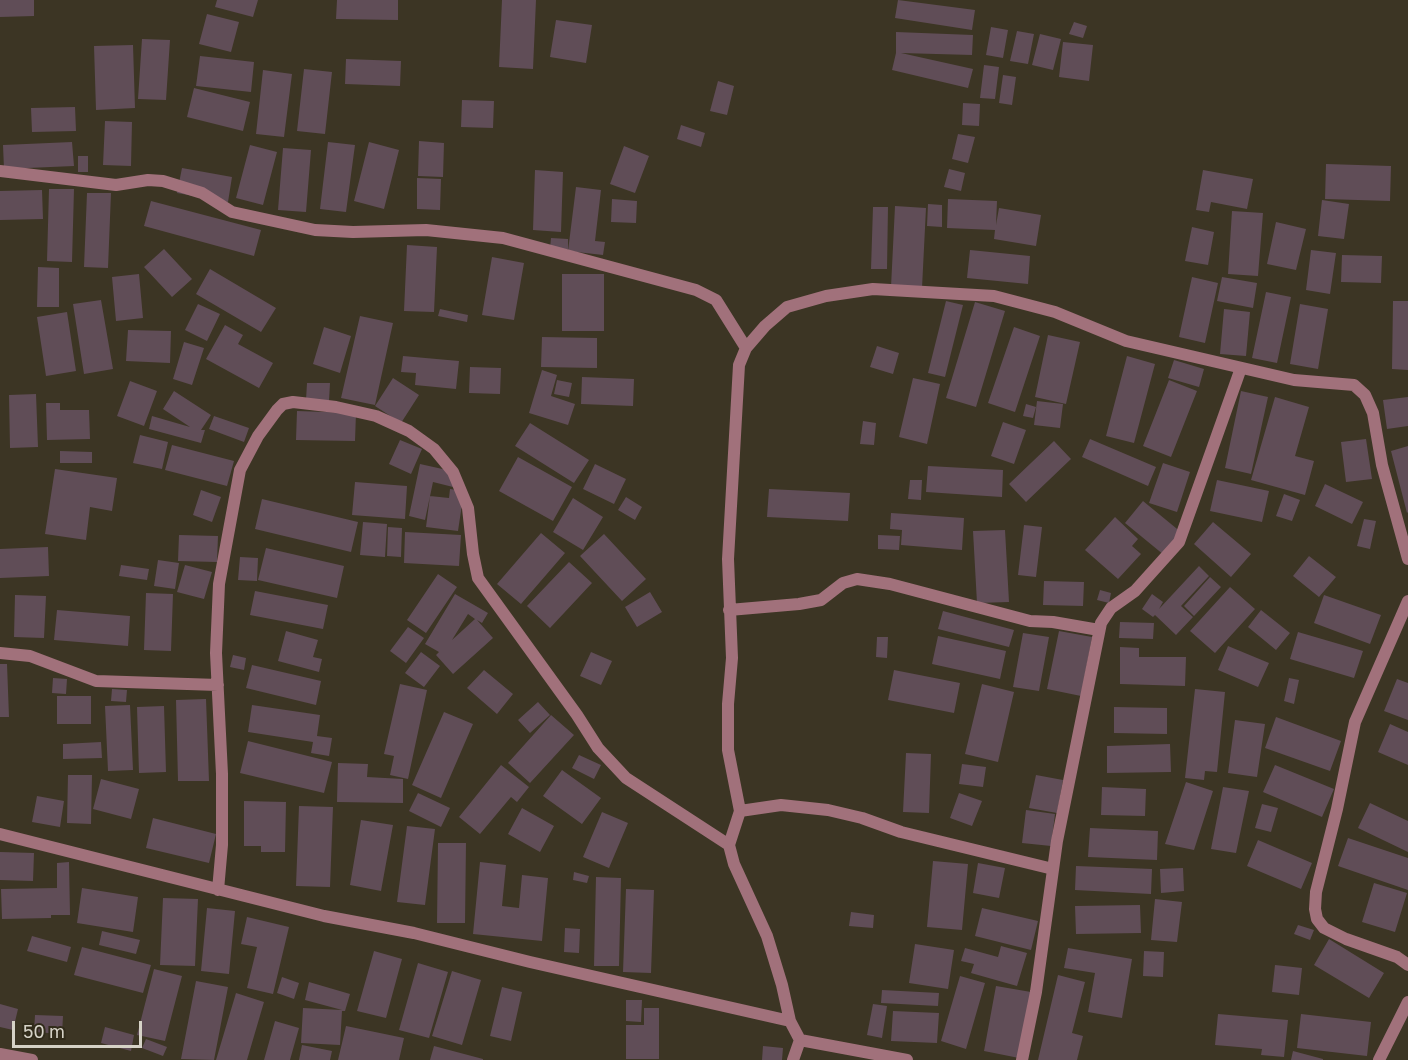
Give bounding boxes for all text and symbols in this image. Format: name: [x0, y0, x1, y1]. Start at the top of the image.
scale bar: [15, 1009, 146, 1047]
text: 50 m: [23, 1020, 65, 1042]

